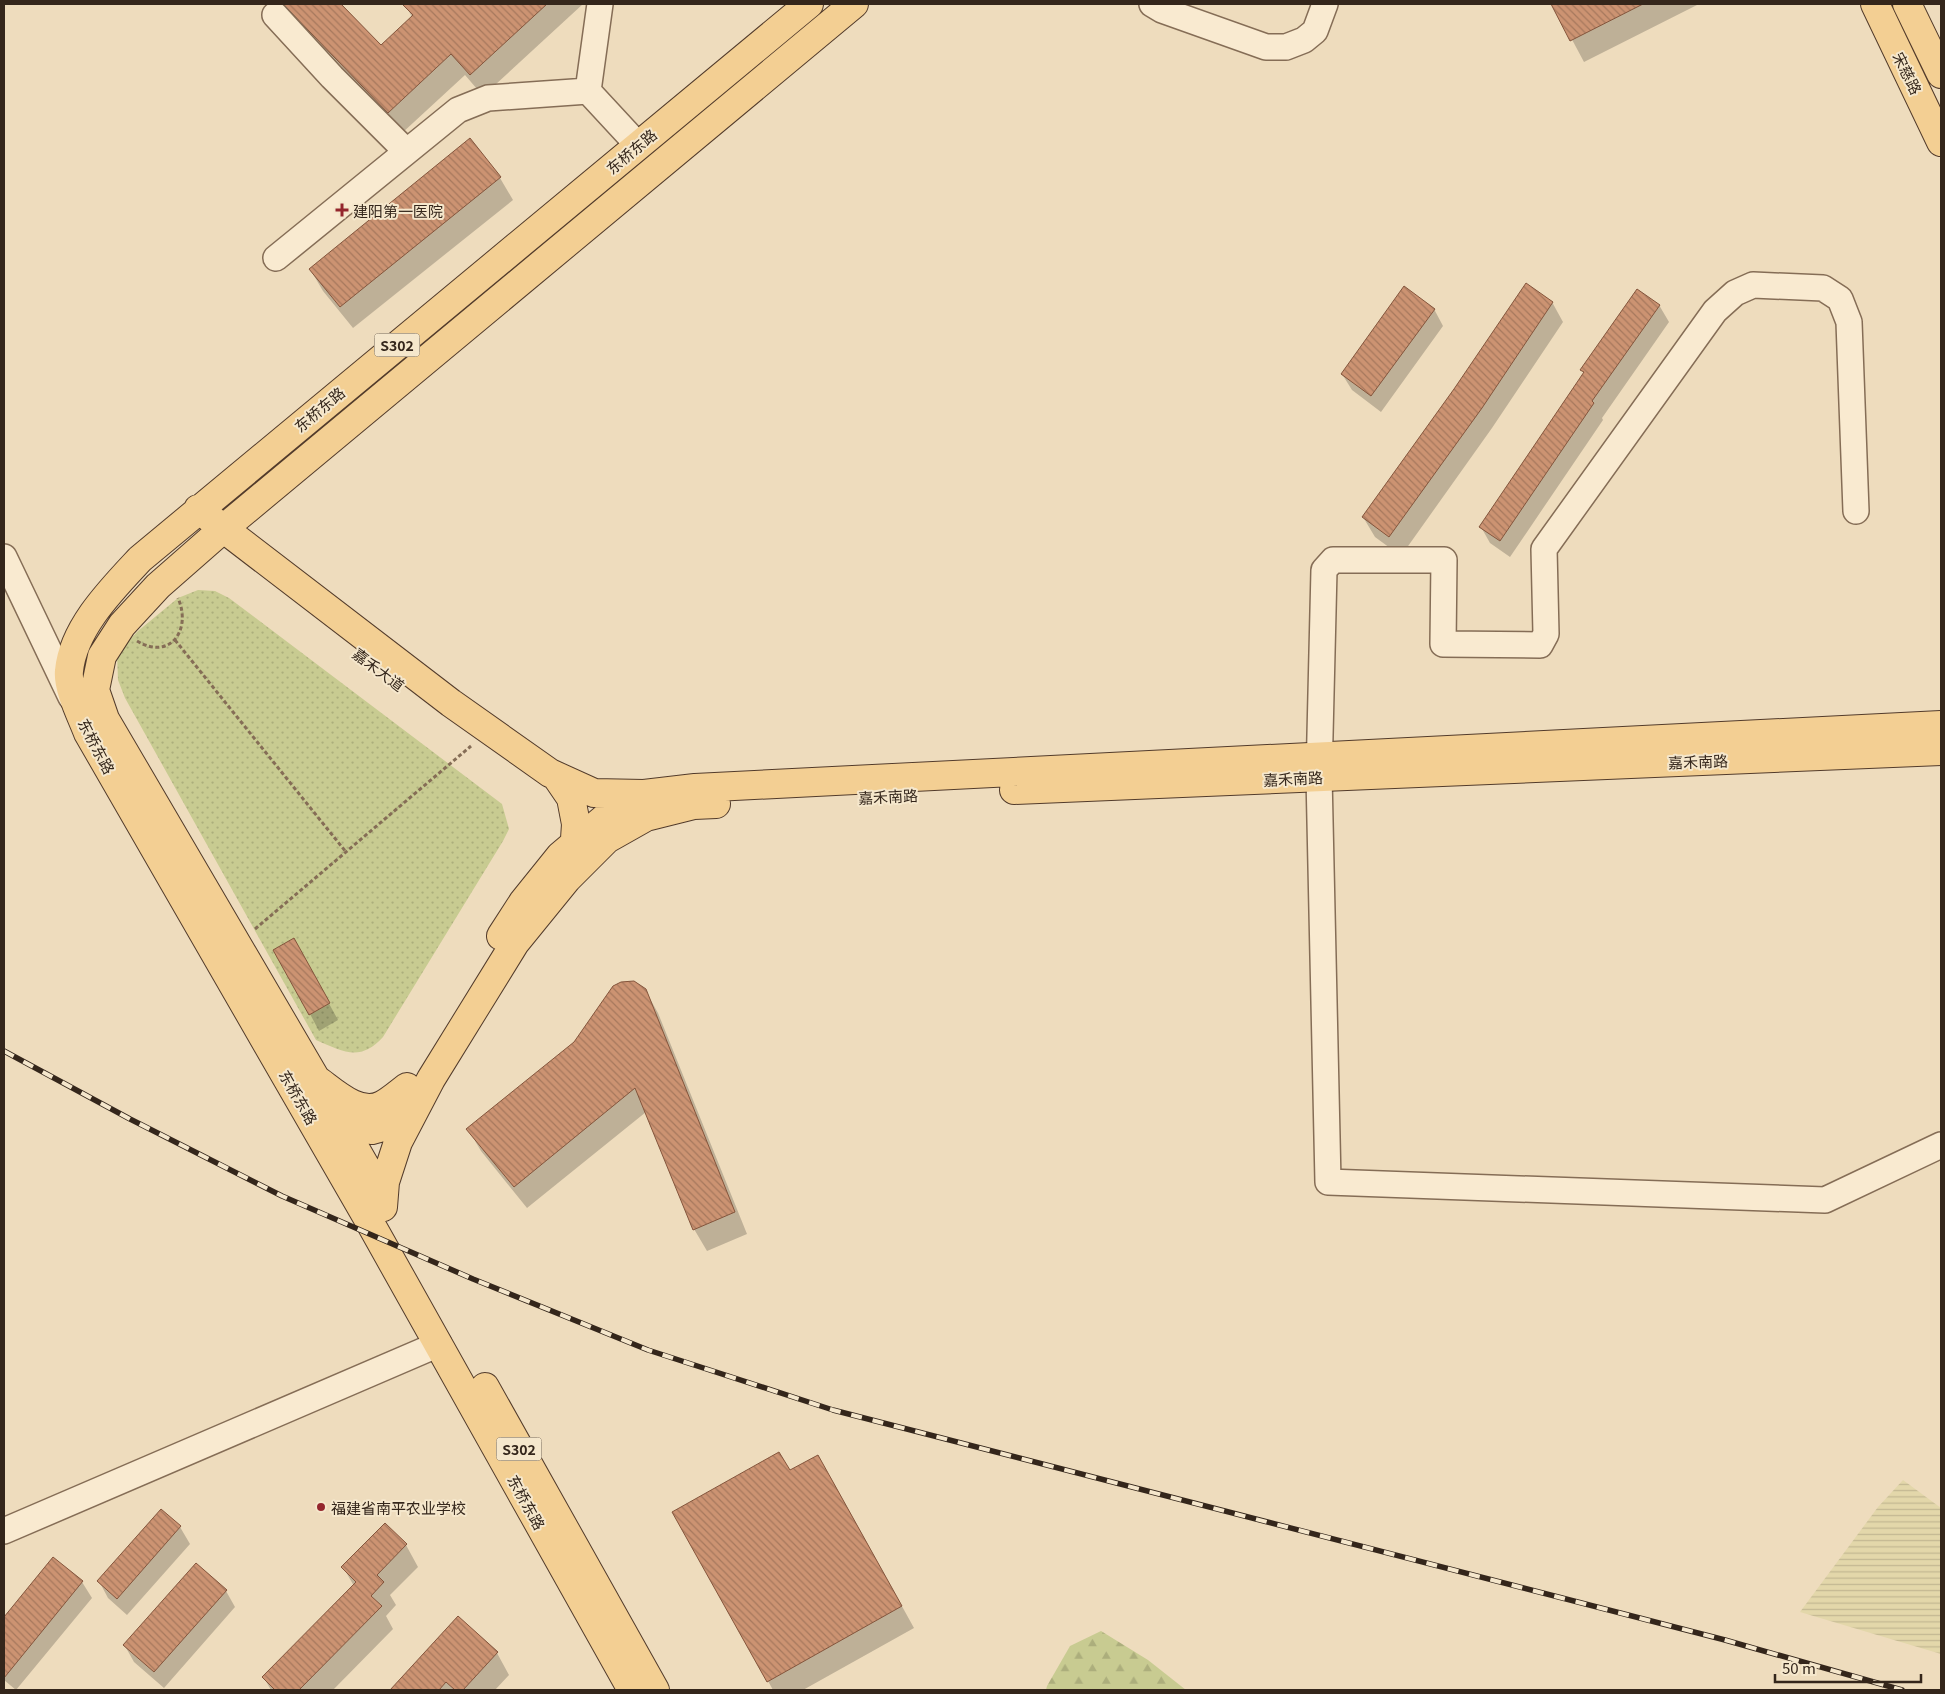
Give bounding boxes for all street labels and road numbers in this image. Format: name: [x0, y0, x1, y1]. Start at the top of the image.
street label: 宋慈路: [1889, 48, 1927, 98]
street label: 东桥东路: [601, 124, 661, 178]
road number: S302: [374, 334, 420, 356]
street label: 东桥东路: [289, 382, 349, 436]
street label: 嘉禾大道: [349, 643, 409, 695]
street label: 东桥东路: [74, 715, 120, 777]
street label: 嘉禾南路: [1668, 749, 1728, 773]
street label: 嘉禾南路: [1262, 766, 1324, 790]
street label: 嘉禾南路: [857, 784, 919, 808]
street label: 东桥东路: [275, 1066, 323, 1128]
road number: S302: [496, 1438, 542, 1460]
street label: 东桥东路: [503, 1471, 551, 1533]

